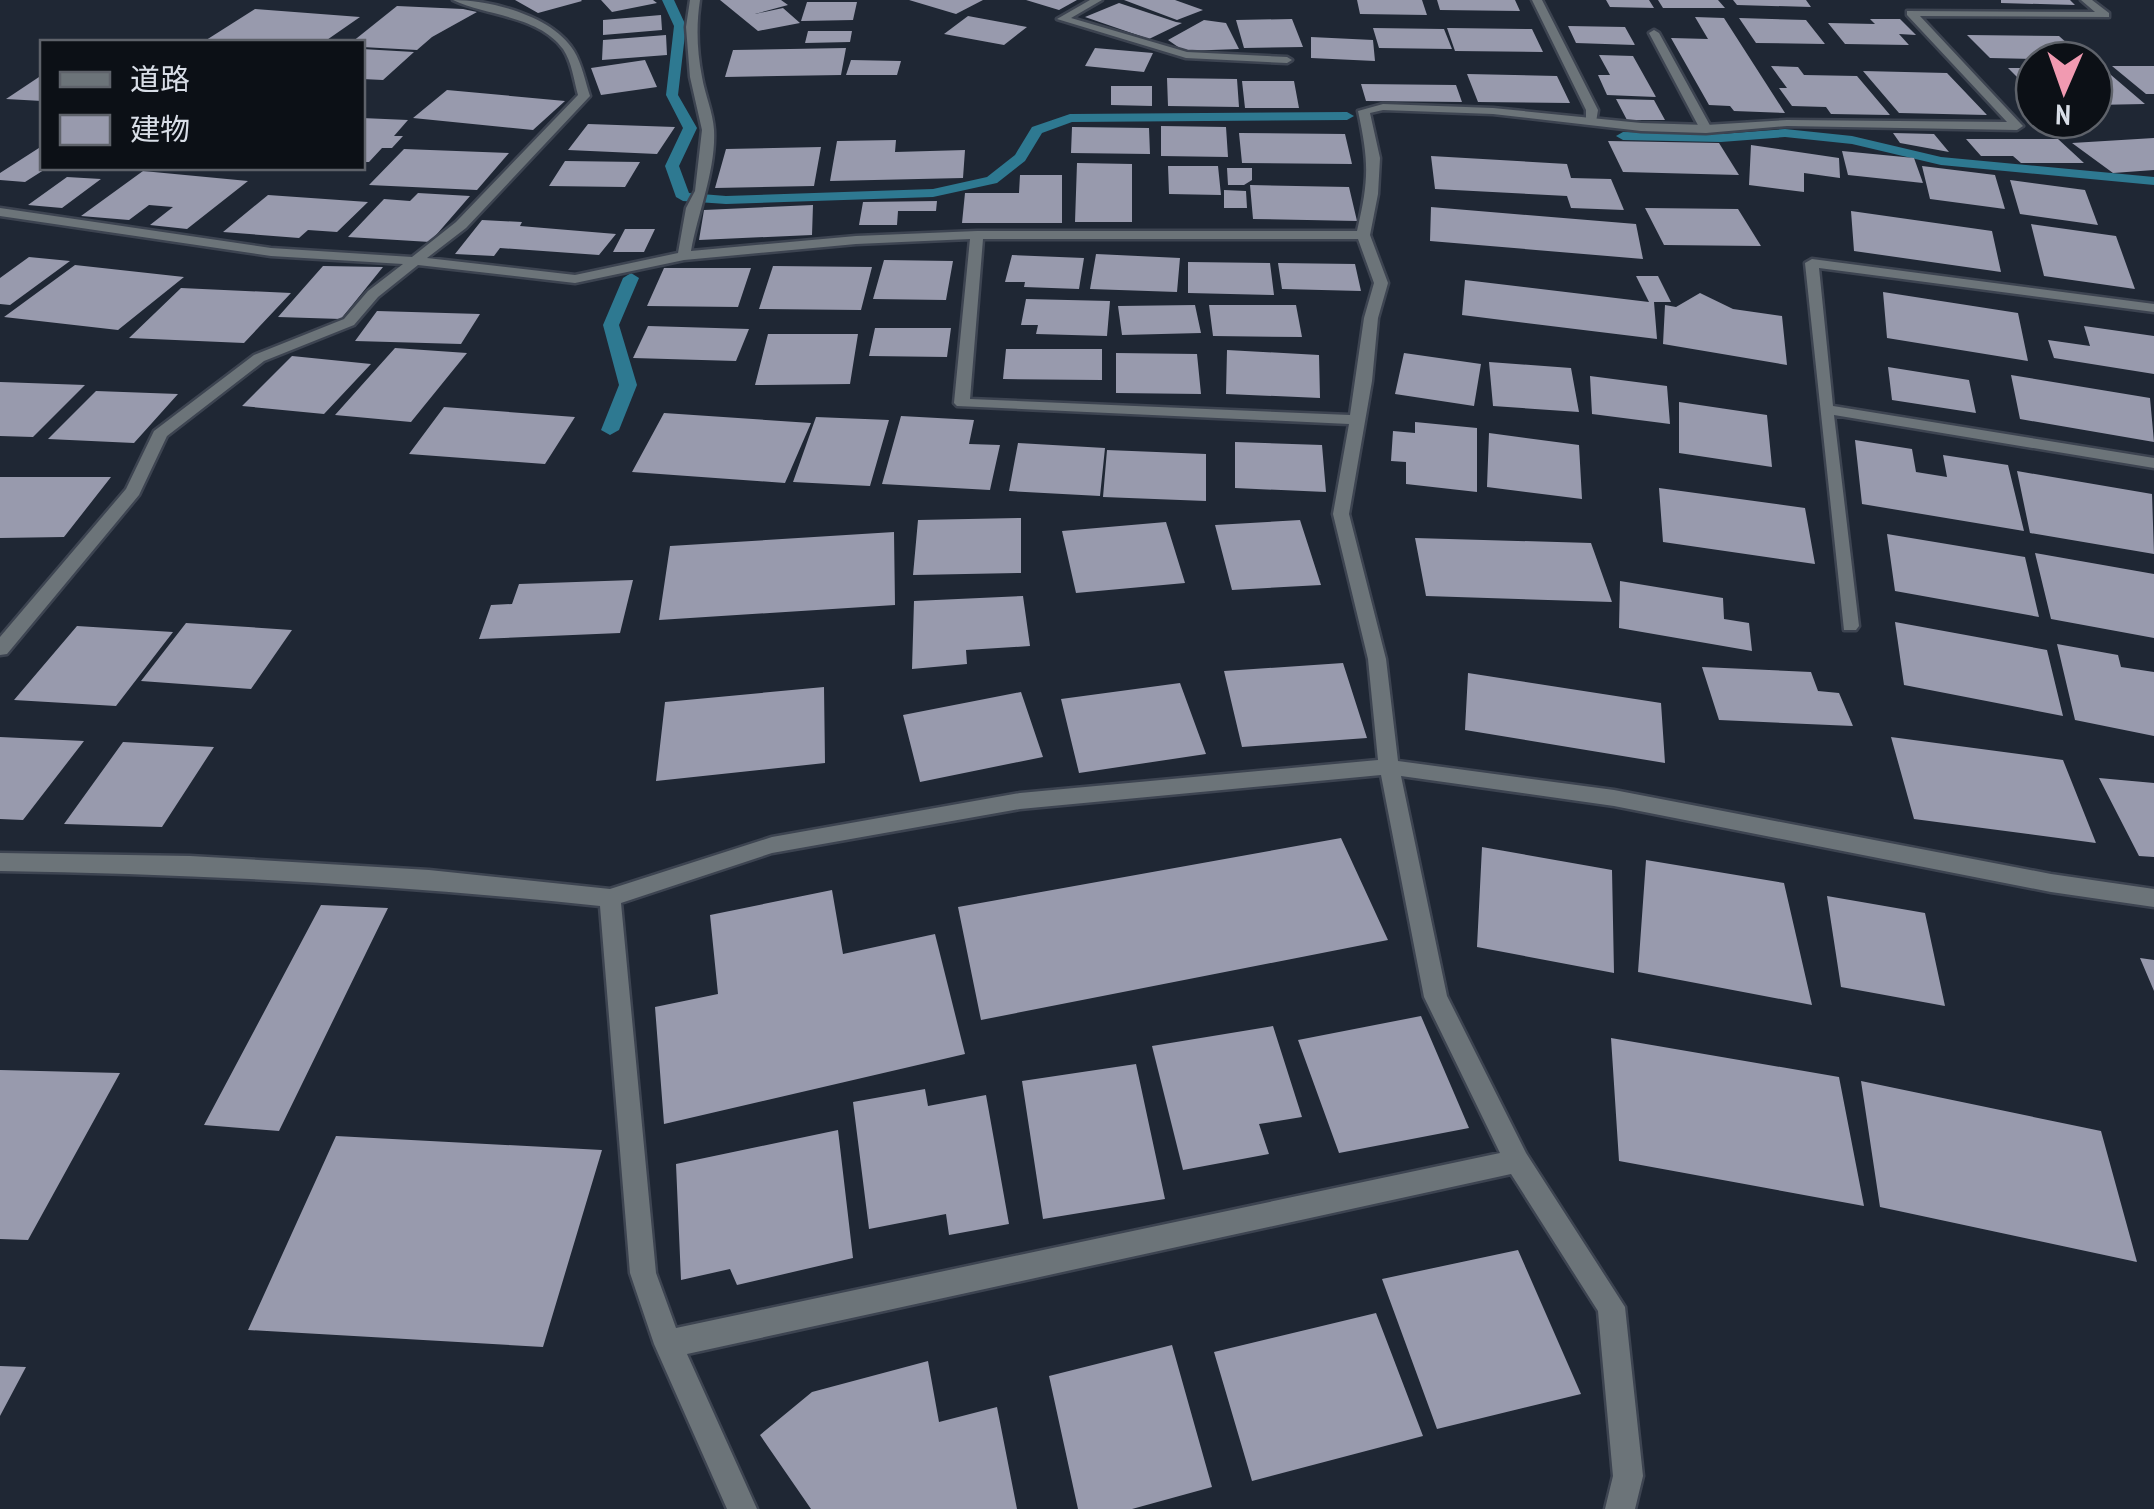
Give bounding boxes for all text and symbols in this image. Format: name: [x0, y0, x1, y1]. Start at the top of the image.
legend: [40, 40, 365, 170]
north arrow: [2014, 40, 2114, 140]
text: 道路: [130, 59, 190, 98]
text: N: [2055, 97, 2071, 134]
text: 建物: [130, 109, 190, 148]

